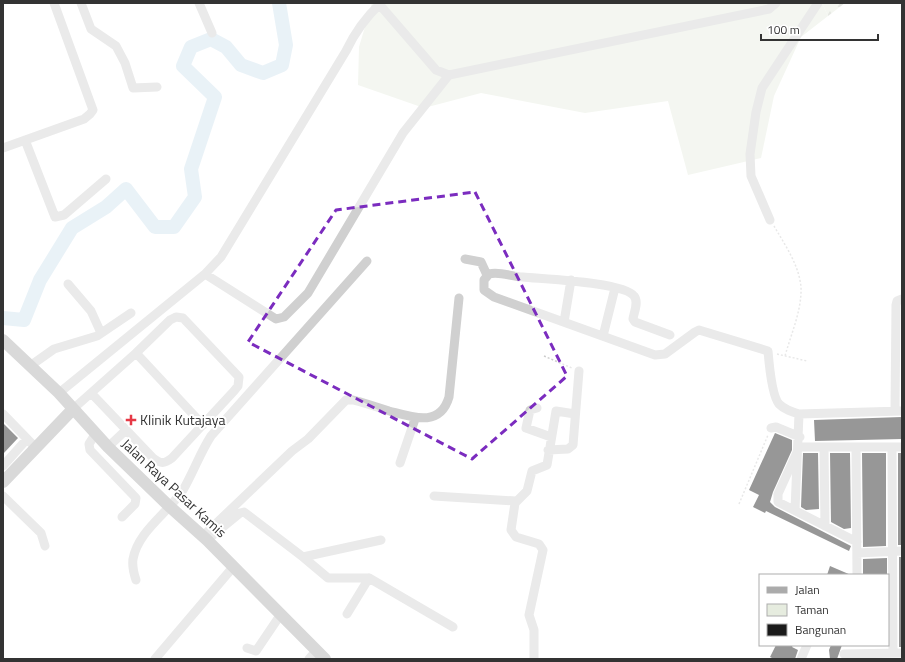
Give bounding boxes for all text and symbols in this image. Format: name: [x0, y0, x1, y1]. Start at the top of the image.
scale bar: [761, 16, 878, 42]
text: 100 m: [767, 20, 800, 39]
place label: Klinik Kutajaya: [140, 409, 225, 430]
marker: Klinik Kutajaya: [125, 414, 137, 426]
street label: Jalan Raya Pasar Kamis: [117, 433, 232, 542]
legend: [759, 574, 889, 646]
text: Jalan: [795, 580, 820, 599]
text: Taman: [795, 600, 829, 619]
text: Bangunan: [795, 620, 846, 639]

